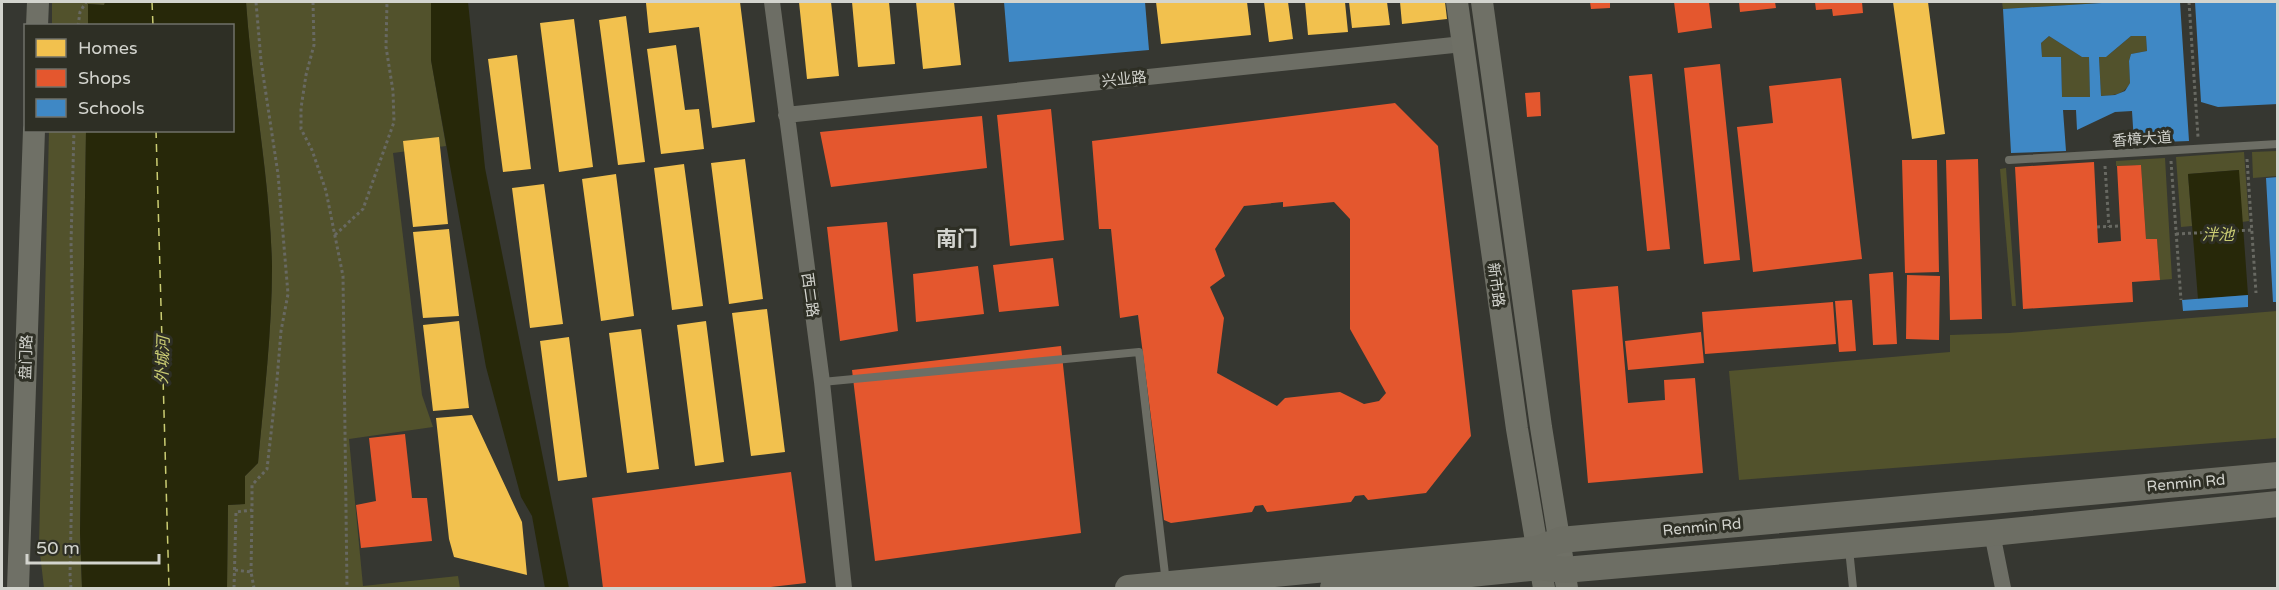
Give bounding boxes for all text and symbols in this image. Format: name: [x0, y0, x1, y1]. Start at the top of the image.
legend: [24, 24, 234, 132]
text: Homes: [78, 37, 138, 59]
text: Shops: [78, 67, 131, 89]
street label: 兴业路: [1101, 68, 1147, 90]
text: Schools: [78, 97, 145, 119]
street label: 香樟大道: [2111, 128, 2173, 150]
water label: 泮池: [2202, 225, 2236, 245]
district label: 南门: [936, 227, 978, 252]
street label: 新市路: [1484, 261, 1508, 309]
street label: 西二路: [798, 271, 822, 319]
water label: 外城河: [152, 333, 174, 384]
street label: 盘门路: [16, 334, 36, 380]
street label: Renmin Rd: [2146, 471, 2226, 495]
street label: Renmin Rd: [1662, 515, 1742, 539]
scale bar: [27, 527, 159, 565]
text: 50 m: [36, 537, 80, 559]

